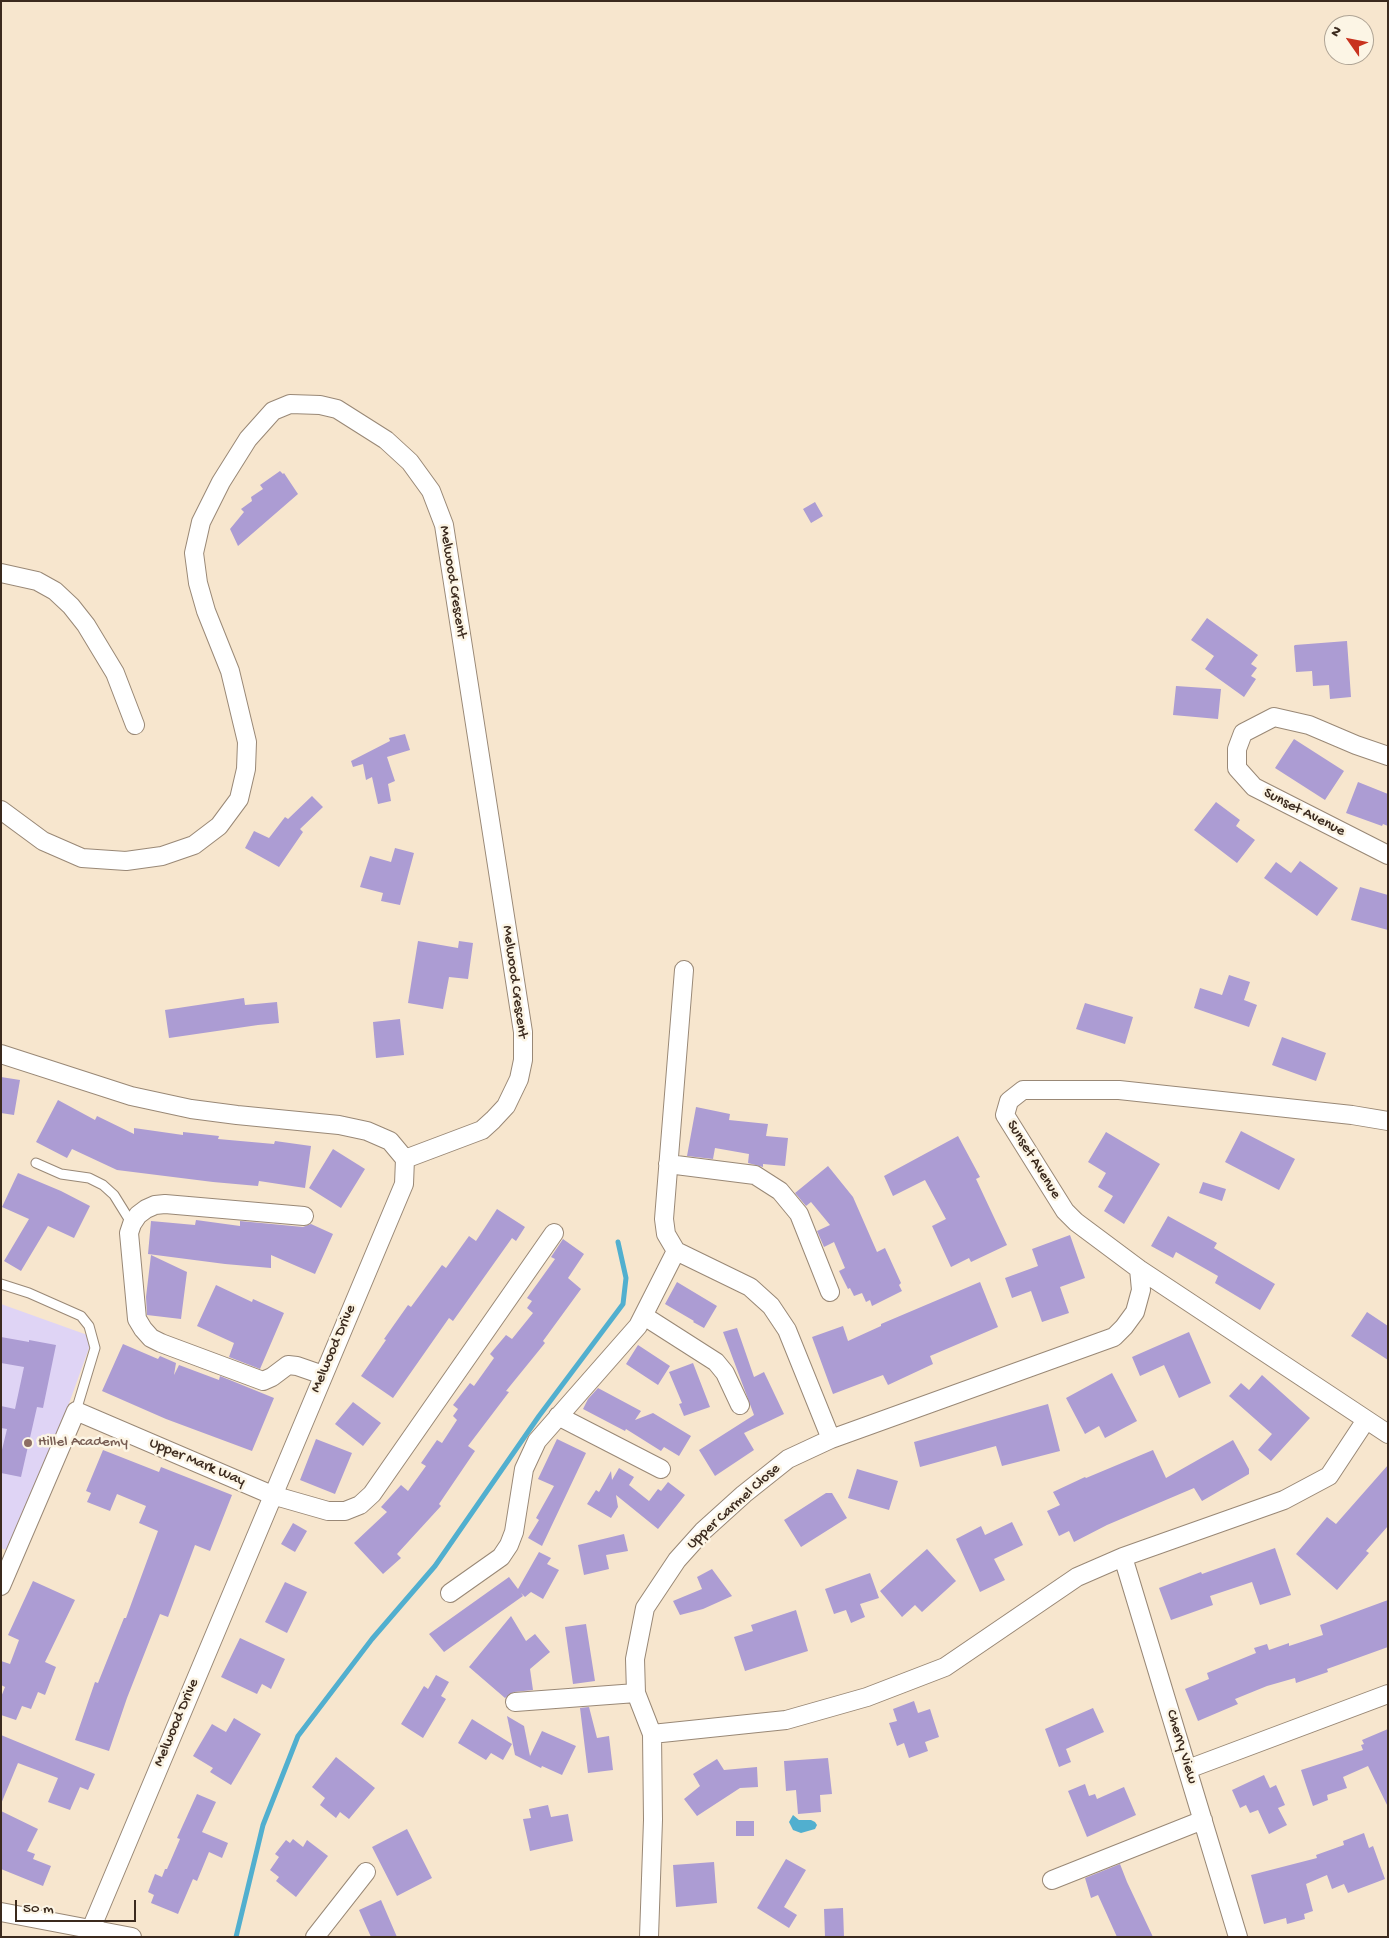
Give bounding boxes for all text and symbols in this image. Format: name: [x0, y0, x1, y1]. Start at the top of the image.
north arrow: [1324, 15, 1374, 65]
text: N: [1327, 24, 1346, 41]
street label: Melwood Crescent: [434, 524, 470, 640]
street label: Sunset Avenue: [1260, 785, 1348, 841]
street label: Melwood Crescent: [497, 924, 531, 1040]
street label: Sunset Avenue: [1002, 1117, 1064, 1203]
street label: Melwood Drive: [307, 1302, 361, 1396]
place label: Hillel Academy: [38, 1434, 128, 1452]
street label: Upper Mark Way: [146, 1435, 248, 1491]
marker: Hillel Academy: [22, 1437, 34, 1449]
street label: Upper Carmel Close: [684, 1460, 784, 1554]
street label: Melwood Drive: [150, 1676, 204, 1770]
street label: Cherry View: [1161, 1708, 1201, 1786]
scale bar: [18, 1890, 139, 1922]
text: 50 m: [23, 1900, 54, 1918]

